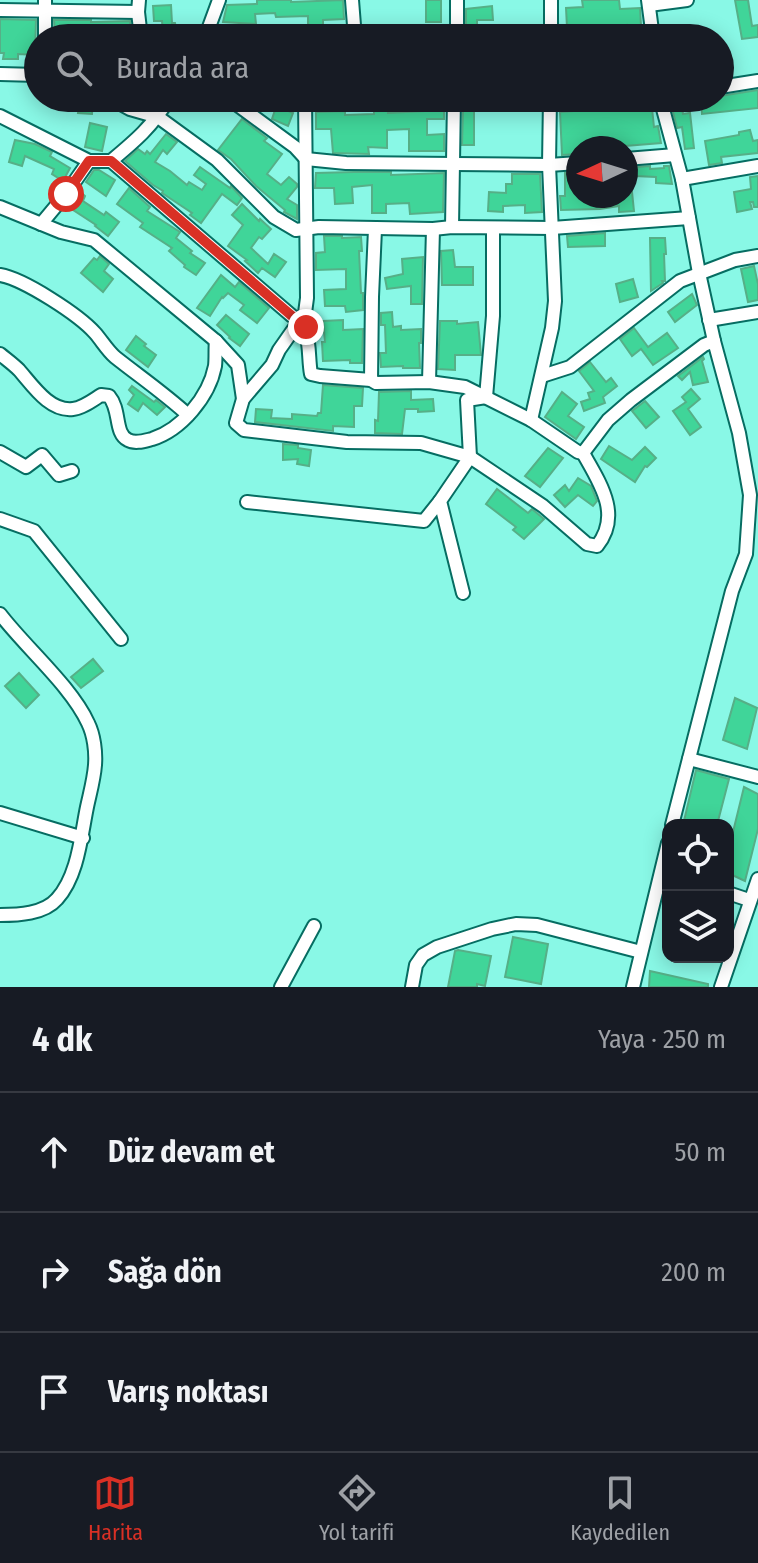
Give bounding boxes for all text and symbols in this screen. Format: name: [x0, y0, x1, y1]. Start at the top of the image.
search box: [24, 24, 734, 112]
icon: search: [52, 46, 96, 90]
text: Burada ara: [116, 50, 249, 86]
north arrow: [566, 136, 638, 208]
route start: [48, 176, 84, 212]
route end: [288, 309, 324, 345]
map controls: [662, 819, 734, 963]
button: locate: [662, 819, 734, 891]
button: layers: [662, 891, 734, 963]
text: 4 dk: [32, 1019, 92, 1060]
text: Yaya · 250 m: [598, 1024, 726, 1055]
icon: ahead: [32, 1130, 76, 1174]
text: Düz devam et: [108, 1134, 275, 1170]
text: 50 m: [674, 1137, 726, 1168]
icon: right: [32, 1250, 76, 1294]
text: Sağa dön: [108, 1254, 222, 1290]
text: 200 m: [661, 1257, 726, 1288]
icon: arrive: [32, 1370, 76, 1414]
text: Varış noktası: [108, 1374, 269, 1410]
tab: Harita: [88, 1471, 143, 1546]
tab: Yol tarifi: [319, 1471, 394, 1546]
tab: Kaydedilen: [570, 1471, 670, 1546]

